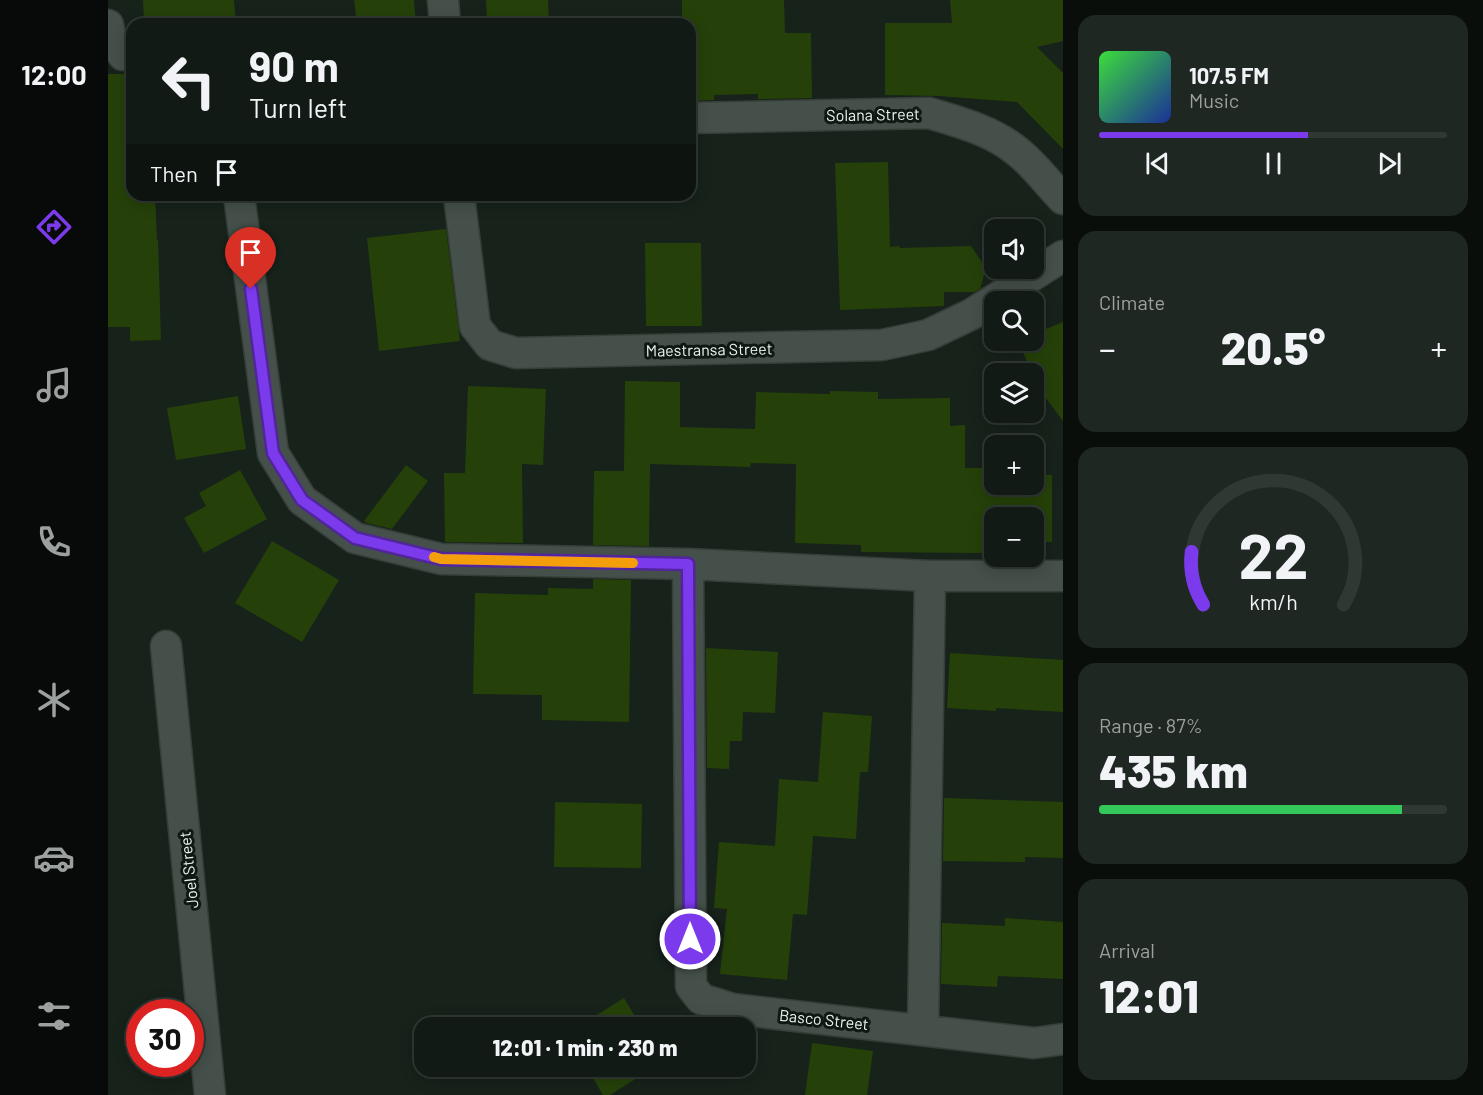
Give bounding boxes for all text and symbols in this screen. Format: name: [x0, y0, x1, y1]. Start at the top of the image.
text: 90 m: [249, 40, 339, 90]
icon: left: [150, 42, 228, 120]
text: 12:00: [21, 58, 87, 90]
text: 107.5 FM: [1189, 62, 1269, 88]
text: Music: [1189, 88, 1239, 112]
text: Turn left: [249, 91, 347, 123]
street label: Solana Street: [826, 104, 920, 124]
icon: previous: [1141, 147, 1174, 180]
icon: pause: [1257, 147, 1290, 180]
icon: next: [1373, 147, 1406, 180]
icon: arrive: [210, 156, 243, 189]
text: Then: [150, 160, 198, 186]
icon: directions: [33, 206, 75, 248]
map controls: [984, 219, 1044, 567]
button: sound: [984, 219, 1044, 279]
pin: [225, 227, 276, 289]
icon: arrive: [234, 236, 267, 269]
text: Climate: [1099, 290, 1165, 314]
button: search: [984, 291, 1044, 351]
text: 20.5°: [1221, 320, 1325, 374]
text: −: [1099, 328, 1116, 368]
text: +: [1431, 328, 1447, 368]
street label: Maestransa Street: [645, 338, 773, 360]
button: layers: [984, 363, 1044, 423]
icon: music: [33, 364, 75, 406]
button: +: [984, 435, 1044, 495]
button: −: [984, 507, 1044, 567]
text: 22: [1238, 517, 1308, 591]
icon: phone: [33, 521, 75, 563]
text: km/h: [1249, 589, 1297, 614]
icon: climate: [33, 679, 75, 721]
text: Range · 87%: [1099, 713, 1203, 737]
text: 435 km: [1099, 743, 1248, 797]
street label: Joel Street: [175, 831, 201, 909]
icon: car: [33, 837, 75, 879]
position arrow: [658, 907, 722, 971]
text: Arrival: [1099, 938, 1155, 962]
text: 12:01: [1099, 968, 1199, 1022]
icon: filters: [33, 995, 75, 1037]
speed limit sign: 30: [126, 999, 204, 1077]
street label: Basco Street: [778, 1005, 870, 1033]
text: 12:01 · 1 min · 230 m: [492, 1034, 678, 1060]

